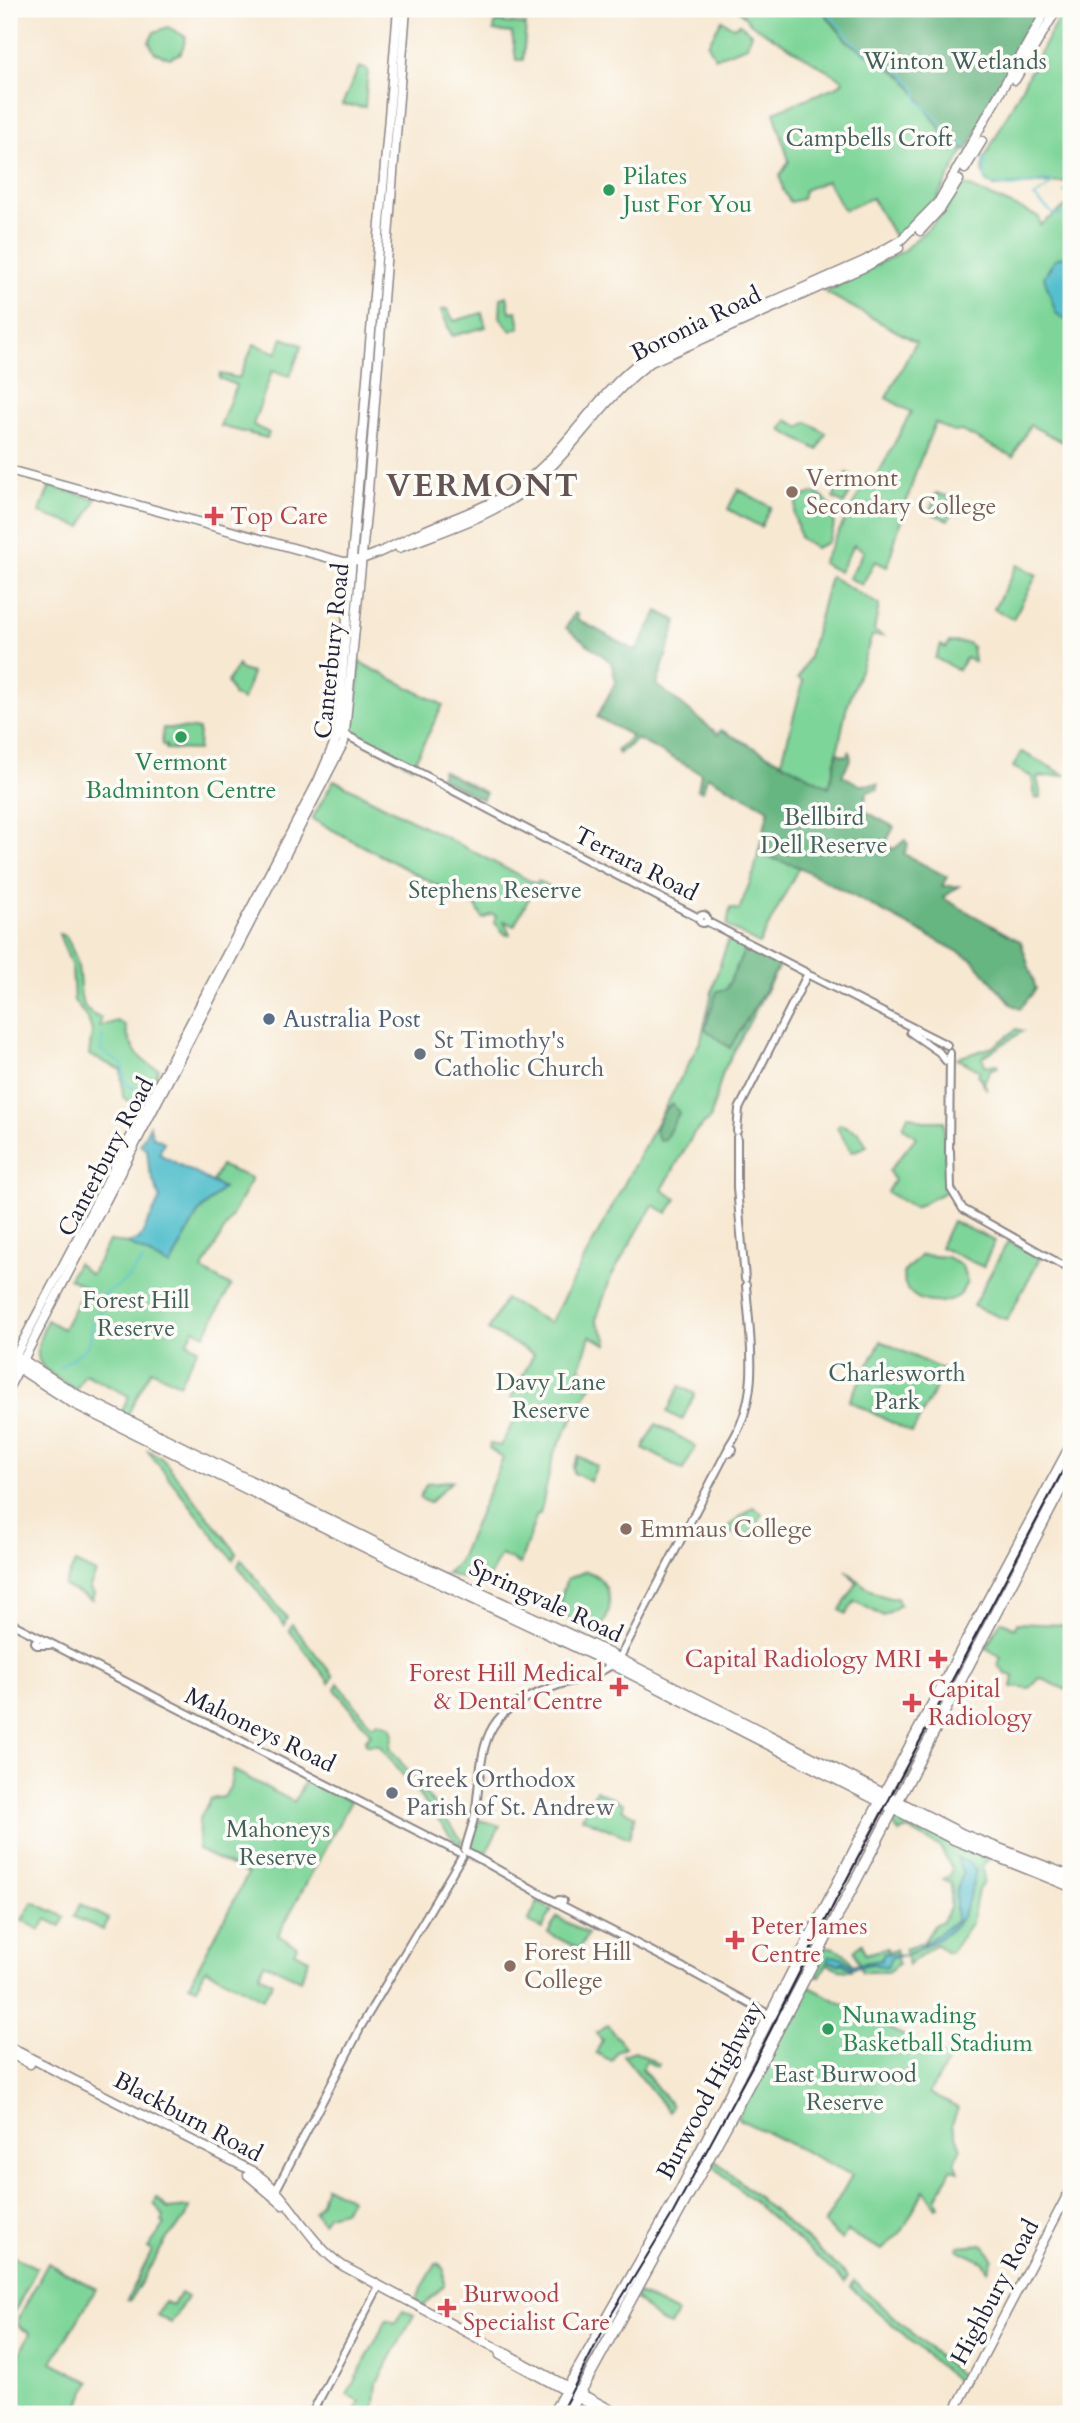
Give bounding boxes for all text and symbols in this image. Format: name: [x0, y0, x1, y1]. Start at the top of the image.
park label: Winton Wetlands: [862, 45, 1047, 78]
park label: Campbells Croft: [785, 122, 953, 155]
place label: Pilates Just For You: [620, 160, 752, 221]
marker: Pilates Just For You: [601, 182, 617, 198]
street label: Boronia Road: [625, 278, 767, 370]
place label: Vermont Secondary College: [806, 462, 996, 523]
district label: VERMONT: [386, 464, 580, 508]
marker: Vermont Secondary College: [784, 484, 800, 500]
place label: Top Care: [230, 500, 328, 533]
marker: Top Care: [204, 506, 224, 526]
street label: Canterbury Road: [306, 561, 358, 740]
marker: Vermont Badminton Centre: [173, 729, 189, 745]
place label: Vermont Badminton Centre: [86, 746, 276, 807]
park label: Bellbird Dell Reserve: [760, 801, 888, 862]
street label: Terrara Road: [568, 819, 704, 909]
park label: Stephens Reserve: [408, 874, 582, 907]
place label: Australia Post: [283, 1003, 421, 1036]
marker: Australia Post: [261, 1011, 277, 1027]
place label: St Timothy's Catholic Church: [434, 1024, 604, 1085]
marker: St Timothy's Catholic Church: [412, 1046, 428, 1062]
street label: Canterbury Road: [50, 1071, 162, 1243]
park label: Forest Hill Reserve: [82, 1284, 190, 1345]
park label: Charlesworth Park: [828, 1357, 966, 1418]
park label: Davy Lane Reserve: [496, 1366, 606, 1427]
place label: Emmaus College: [640, 1513, 812, 1546]
marker: Emmaus College: [618, 1521, 634, 1537]
street label: Springvale Road: [464, 1551, 628, 1651]
place label: Capital Radiology MRI: [685, 1643, 922, 1676]
marker: Capital Radiology MRI: [928, 1649, 948, 1669]
place label: Forest Hill Medical & Dental Centre: [409, 1657, 603, 1718]
place label: Capital Radiology: [928, 1673, 1033, 1734]
marker: Forest Hill Medical & Dental Centre: [609, 1677, 629, 1697]
street label: Mahoneys Road: [179, 1679, 341, 1781]
marker: Capital Radiology: [902, 1693, 922, 1713]
place label: Greek Orthodox Parish of St. Andrew: [406, 1763, 615, 1824]
marker: Greek Orthodox Parish of St. Andrew: [384, 1785, 400, 1801]
park label: Mahoneys Reserve: [226, 1813, 330, 1874]
place label: Peter James Centre: [751, 1910, 867, 1971]
marker: Peter James Centre: [725, 1930, 745, 1950]
place label: Forest Hill College: [524, 1936, 631, 1997]
marker: Forest Hill College: [502, 1958, 518, 1974]
street label: Burwood Highway: [649, 1994, 771, 2185]
place label: Nunawading Basketball Stadium: [842, 1999, 1034, 2060]
marker: Nunawading Basketball Stadium: [820, 2021, 836, 2037]
park label: East Burwood Reserve: [773, 2058, 917, 2119]
street label: Blackburn Road: [108, 2064, 268, 2170]
street label: Highbury Road: [943, 2213, 1047, 2370]
place label: Burwood Specialist Care: [463, 2278, 610, 2339]
marker: Burwood Specialist Care: [437, 2298, 457, 2318]

